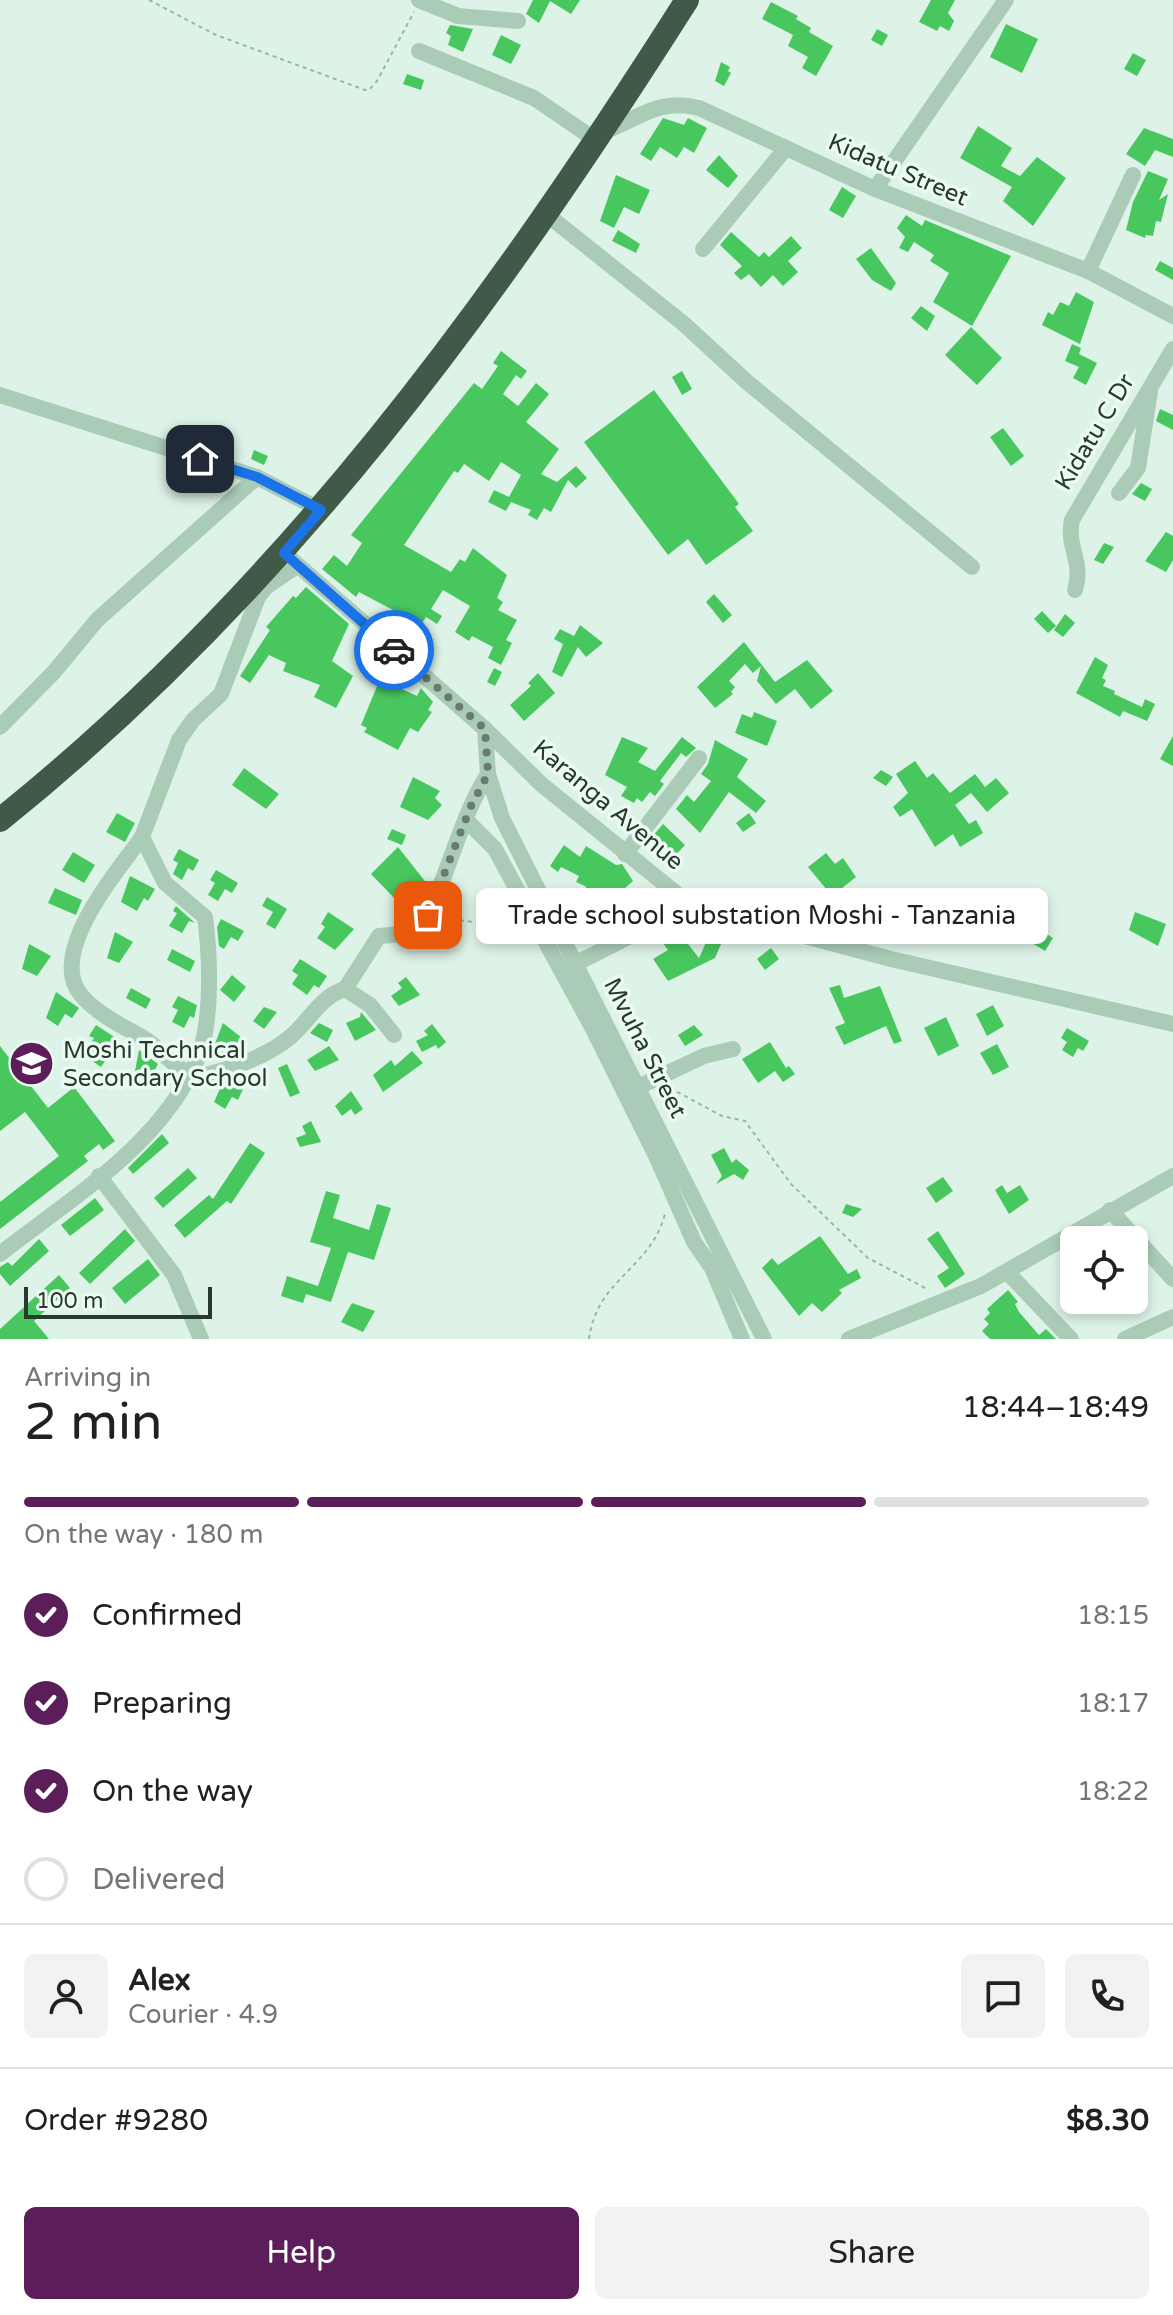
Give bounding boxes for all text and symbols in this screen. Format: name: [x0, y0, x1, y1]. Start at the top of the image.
street label: Kidatu Street: [824, 128, 972, 212]
street label: Kidatu C Dr: [1049, 368, 1141, 495]
pin: [166, 425, 234, 493]
icon: home: [178, 437, 222, 481]
courier: [354, 610, 434, 690]
icon: car: [372, 628, 416, 672]
street label: Karanga Avenue: [527, 734, 689, 876]
pin: [394, 881, 462, 949]
callout: Trade school substation Moshi - Tanzania: [476, 887, 1048, 943]
icon: bag: [406, 893, 450, 937]
text: Trade school substation Moshi - Tanzania: [508, 900, 1016, 931]
street label: Mvuha Street: [597, 973, 693, 1123]
place label: Moshi Technical Secondary School: [63, 1036, 268, 1093]
school or university icon: Moshi Technical Secondary School: [8, 1040, 56, 1088]
map controls: [1060, 1226, 1148, 1314]
button: locate: [1060, 1226, 1148, 1314]
scale bar: [24, 1283, 212, 1319]
text: 100 m: [36, 1288, 103, 1314]
text: Arriving in: [24, 1362, 151, 1393]
text: 18:44–18:49: [962, 1389, 1149, 1426]
text: 2 min: [24, 1391, 163, 1454]
text: On the way · 180 m: [24, 1519, 263, 1550]
icon: check: [24, 1593, 68, 1637]
text: Confirmed: [92, 1597, 243, 1634]
text: 18:15: [1077, 1600, 1149, 1631]
icon: check: [24, 1681, 68, 1725]
text: Preparing: [92, 1685, 232, 1722]
text: 18:17: [1077, 1688, 1149, 1719]
icon: check: [24, 1769, 68, 1813]
text: On the way: [92, 1773, 253, 1810]
text: 18:22: [1077, 1776, 1149, 1807]
text: Delivered: [92, 1861, 226, 1898]
button: person: [24, 1954, 108, 2038]
button: chat: [961, 1954, 1045, 2038]
button: phone: [1065, 1954, 1149, 2038]
text: Alex: [128, 1962, 191, 1999]
text: Courier · 4.9: [128, 1999, 278, 2030]
text: Order #9280: [24, 2102, 208, 2139]
text: $8.30: [1066, 2102, 1149, 2139]
button: Help: [24, 2207, 579, 2299]
button: Share: [595, 2207, 1149, 2299]

